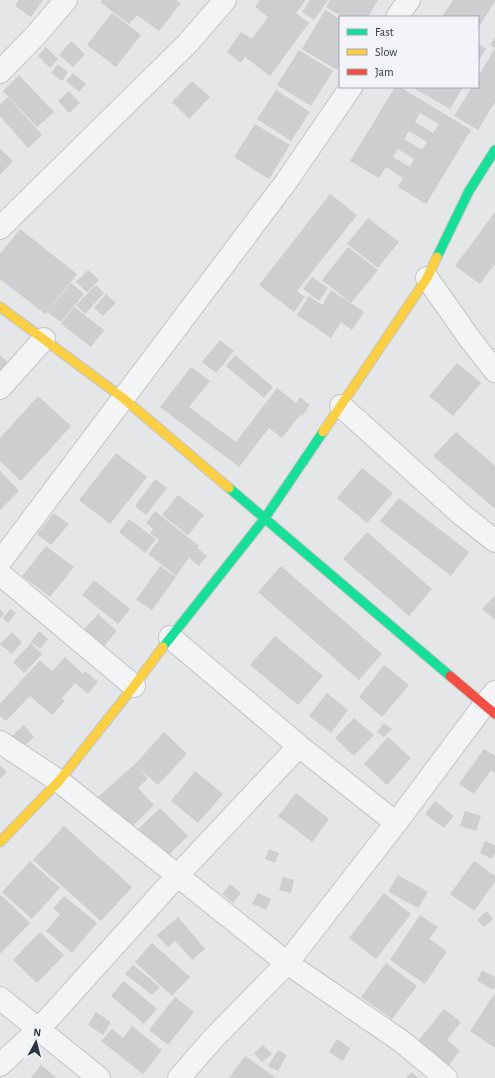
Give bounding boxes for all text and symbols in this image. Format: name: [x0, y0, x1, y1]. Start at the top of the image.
legend: [339, 16, 479, 88]
text: Fast: [375, 26, 394, 38]
text: Slow: [375, 46, 397, 58]
text: Jam: [375, 66, 394, 78]
north arrow: [16, 1022, 56, 1062]
text: N: [33, 1027, 42, 1038]

